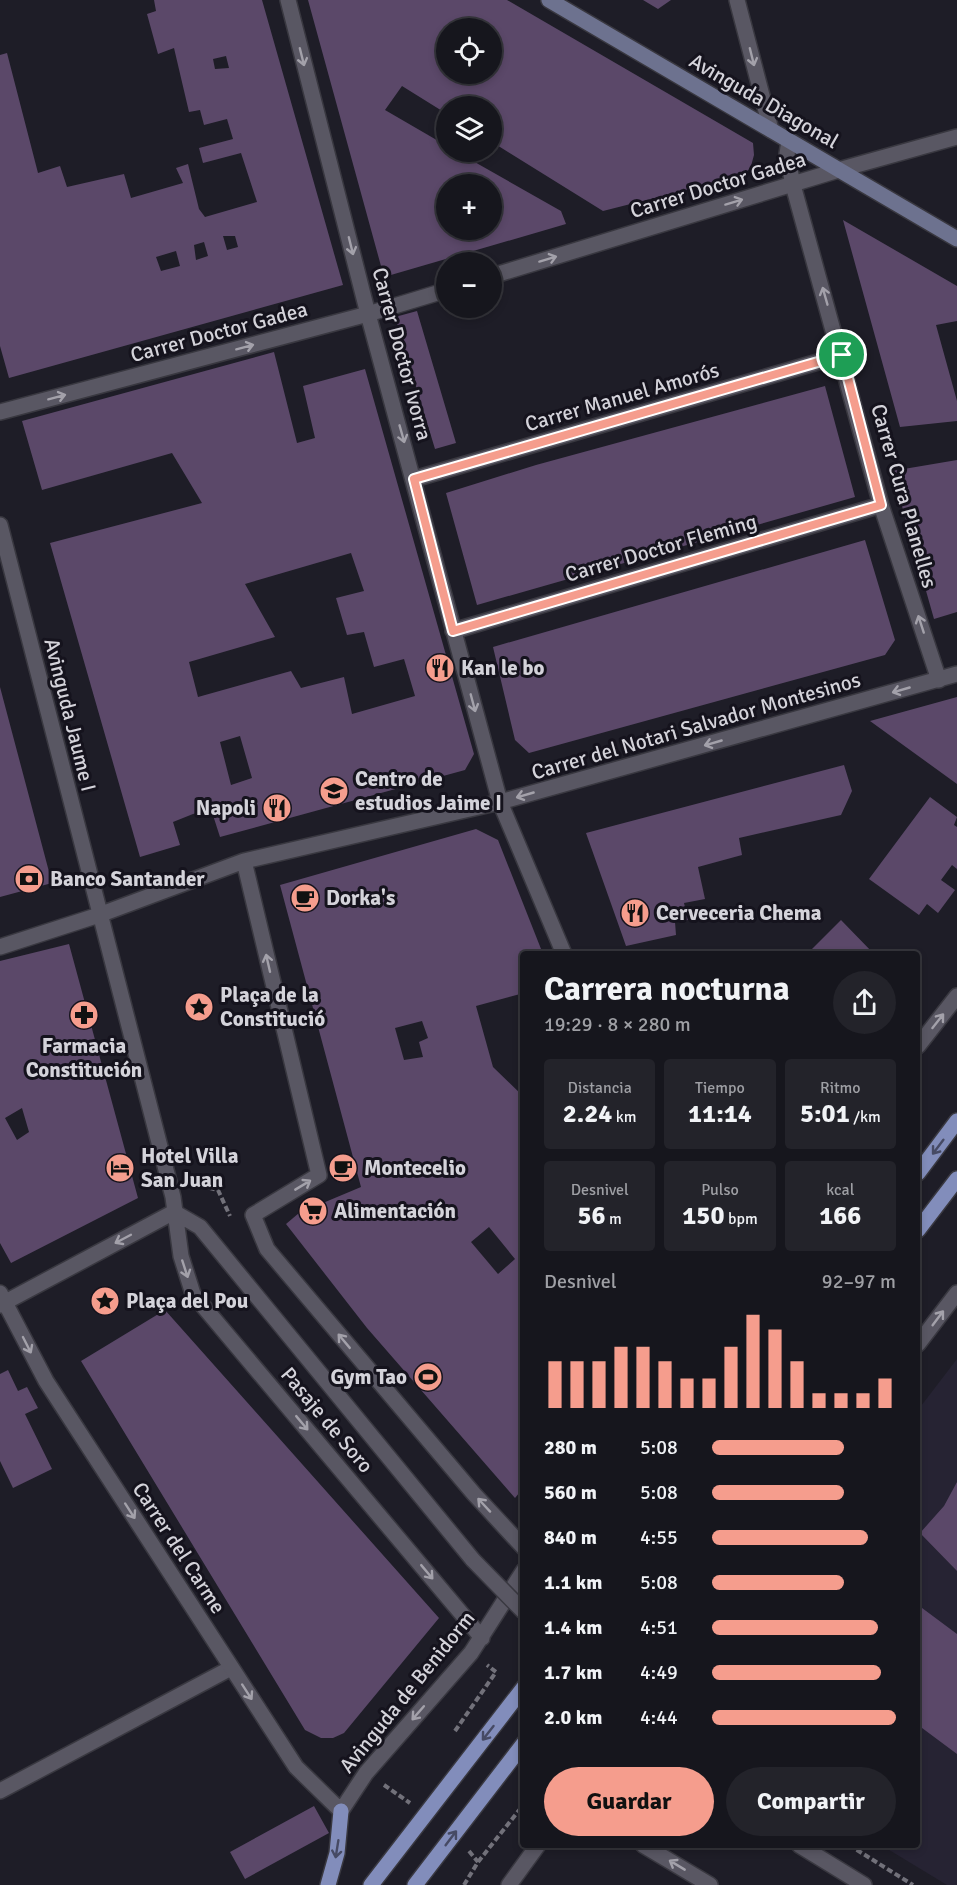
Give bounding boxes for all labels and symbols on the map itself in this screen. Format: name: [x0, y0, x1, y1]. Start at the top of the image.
one-way arrow: [297, 47, 309, 66]
one-way arrow: [747, 47, 758, 66]
street label: Avinguda Diagonal: [685, 48, 843, 154]
street label: Carrer Doctor Gadea: [627, 146, 809, 224]
one-way arrow: [725, 196, 744, 207]
one-way arrow: [345, 236, 357, 255]
one-way arrow: [538, 253, 557, 264]
street label: Carrer Doctor Ivorra: [366, 265, 438, 443]
one-way arrow: [819, 287, 830, 306]
street label: Carrer Doctor Gadea: [128, 296, 310, 368]
pin: [816, 329, 867, 380]
one-way arrow: [235, 340, 254, 352]
street label: Carrer Manuel Amorós: [522, 357, 722, 437]
one-way arrow: [47, 390, 66, 402]
street label: Carrer Cura Planelles: [865, 401, 943, 591]
one-way arrow: [396, 424, 408, 443]
street label: Carrer Doctor Fleming: [562, 508, 760, 588]
one-way arrow: [914, 615, 925, 634]
street label: Avinguda Jaume I: [38, 636, 102, 794]
restaurant icon: Kan le bo: [424, 652, 456, 684]
place label: Kan le bo: [461, 655, 545, 681]
street label: Carrer del Notari Salvador Montesinos: [528, 666, 864, 786]
one-way arrow: [892, 685, 911, 697]
one-way arrow: [468, 694, 479, 713]
one-way arrow: [704, 738, 723, 749]
place label: Centro de estudios Jaime I: [355, 766, 502, 816]
school or university icon: Centro de estudios Jaime I: [318, 775, 350, 807]
one-way arrow: [516, 790, 535, 801]
restaurant icon: Napoli: [261, 792, 293, 824]
place label: Napoli: [196, 795, 256, 821]
bank icon: Banco Santander: [13, 863, 45, 895]
place label: Banco Santander: [50, 866, 205, 892]
cafe icon: Dorka's: [289, 882, 321, 914]
place label: Dorka's: [326, 885, 395, 911]
restaurant icon: Cerveceria Chema: [619, 897, 651, 929]
place label: Cerveceria Chema: [656, 900, 822, 926]
one-way arrow: [262, 954, 274, 973]
place label: Plaça de la Constitució: [220, 982, 325, 1032]
place icon: Plaça de la Constitució: [183, 991, 215, 1023]
pharmacy icon: Farmacia Constitución: [68, 999, 100, 1031]
one-way arrow: [931, 1013, 944, 1029]
place label: Farmacia Constitución: [26, 1033, 142, 1083]
one-way arrow: [931, 1139, 944, 1155]
place label: Hotel Villa San Juan: [141, 1143, 239, 1193]
hotel icon: Hotel Villa San Juan: [104, 1152, 136, 1184]
cafe icon: Montecelio: [327, 1152, 359, 1184]
place label: Montecelio: [364, 1155, 466, 1181]
one-way arrow: [294, 1179, 311, 1191]
supermarket icon: Alimentación: [297, 1195, 329, 1227]
place label: Alimentación: [334, 1198, 456, 1224]
one-way arrow: [115, 1233, 132, 1245]
one-way arrow: [180, 1259, 191, 1278]
place icon: Plaça del Pou: [89, 1285, 121, 1317]
place label: Plaça del Pou: [126, 1288, 248, 1314]
one-way arrow: [931, 1310, 944, 1326]
one-way arrow: [337, 1334, 351, 1349]
one-way arrow: [22, 1336, 34, 1354]
sports icon: Gym Tao: [412, 1361, 444, 1393]
street label: Pasaje de Soro: [275, 1362, 379, 1478]
place label: Gym Tao: [331, 1364, 407, 1390]
one-way arrow: [295, 1415, 309, 1430]
street label: Carrer del Carme: [127, 1477, 231, 1619]
one-way arrow: [477, 1498, 491, 1513]
one-way arrow: [124, 1502, 136, 1519]
one-way arrow: [421, 1564, 434, 1580]
street label: Avinguda de Benidorm: [334, 1606, 480, 1778]
one-way arrow: [241, 1684, 253, 1700]
one-way arrow: [411, 1705, 425, 1720]
one-way arrow: [481, 1725, 494, 1741]
one-way arrow: [444, 1831, 457, 1847]
one-way arrow: [332, 1838, 343, 1858]
one-way arrow: [669, 1859, 686, 1871]

